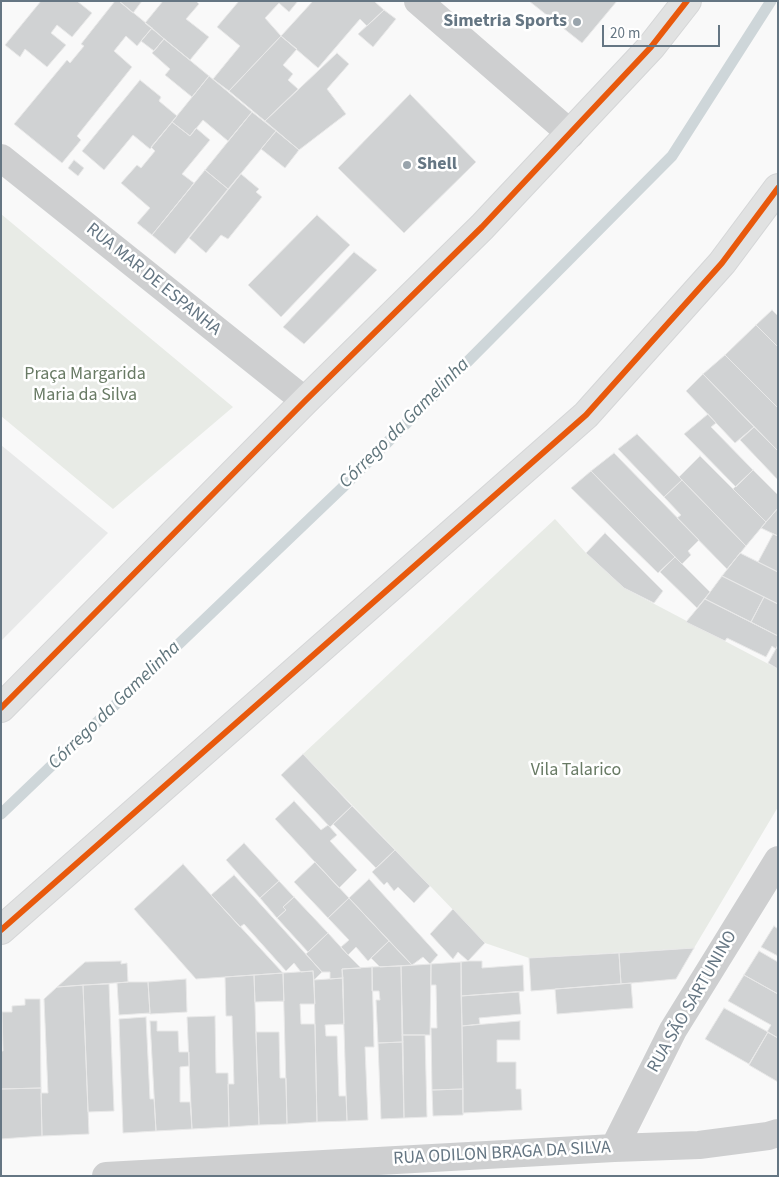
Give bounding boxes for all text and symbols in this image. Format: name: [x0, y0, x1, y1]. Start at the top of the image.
place label: Simetria Sports: [443, 11, 567, 33]
scale bar: [604, 15, 722, 47]
marker: Simetria Sports: [571, 16, 583, 28]
text: 20 m: [610, 23, 640, 44]
place label: Shell: [417, 154, 457, 176]
marker: Shell: [401, 159, 413, 171]
street label: RUA MAR DE ESPANHA: [81, 219, 225, 341]
water label: Córrego da Gamelinha: [335, 354, 475, 494]
park label: Praça Margarida Maria da Silva: [24, 364, 146, 406]
water label: Córrego da Gamelinha: [44, 637, 186, 775]
park label: Vila Talarico: [531, 760, 621, 782]
street label: RUA SÃO SARTUNINO: [644, 927, 742, 1077]
street label: RUA ODILON BRAGA DA SILVA: [393, 1138, 611, 1170]

